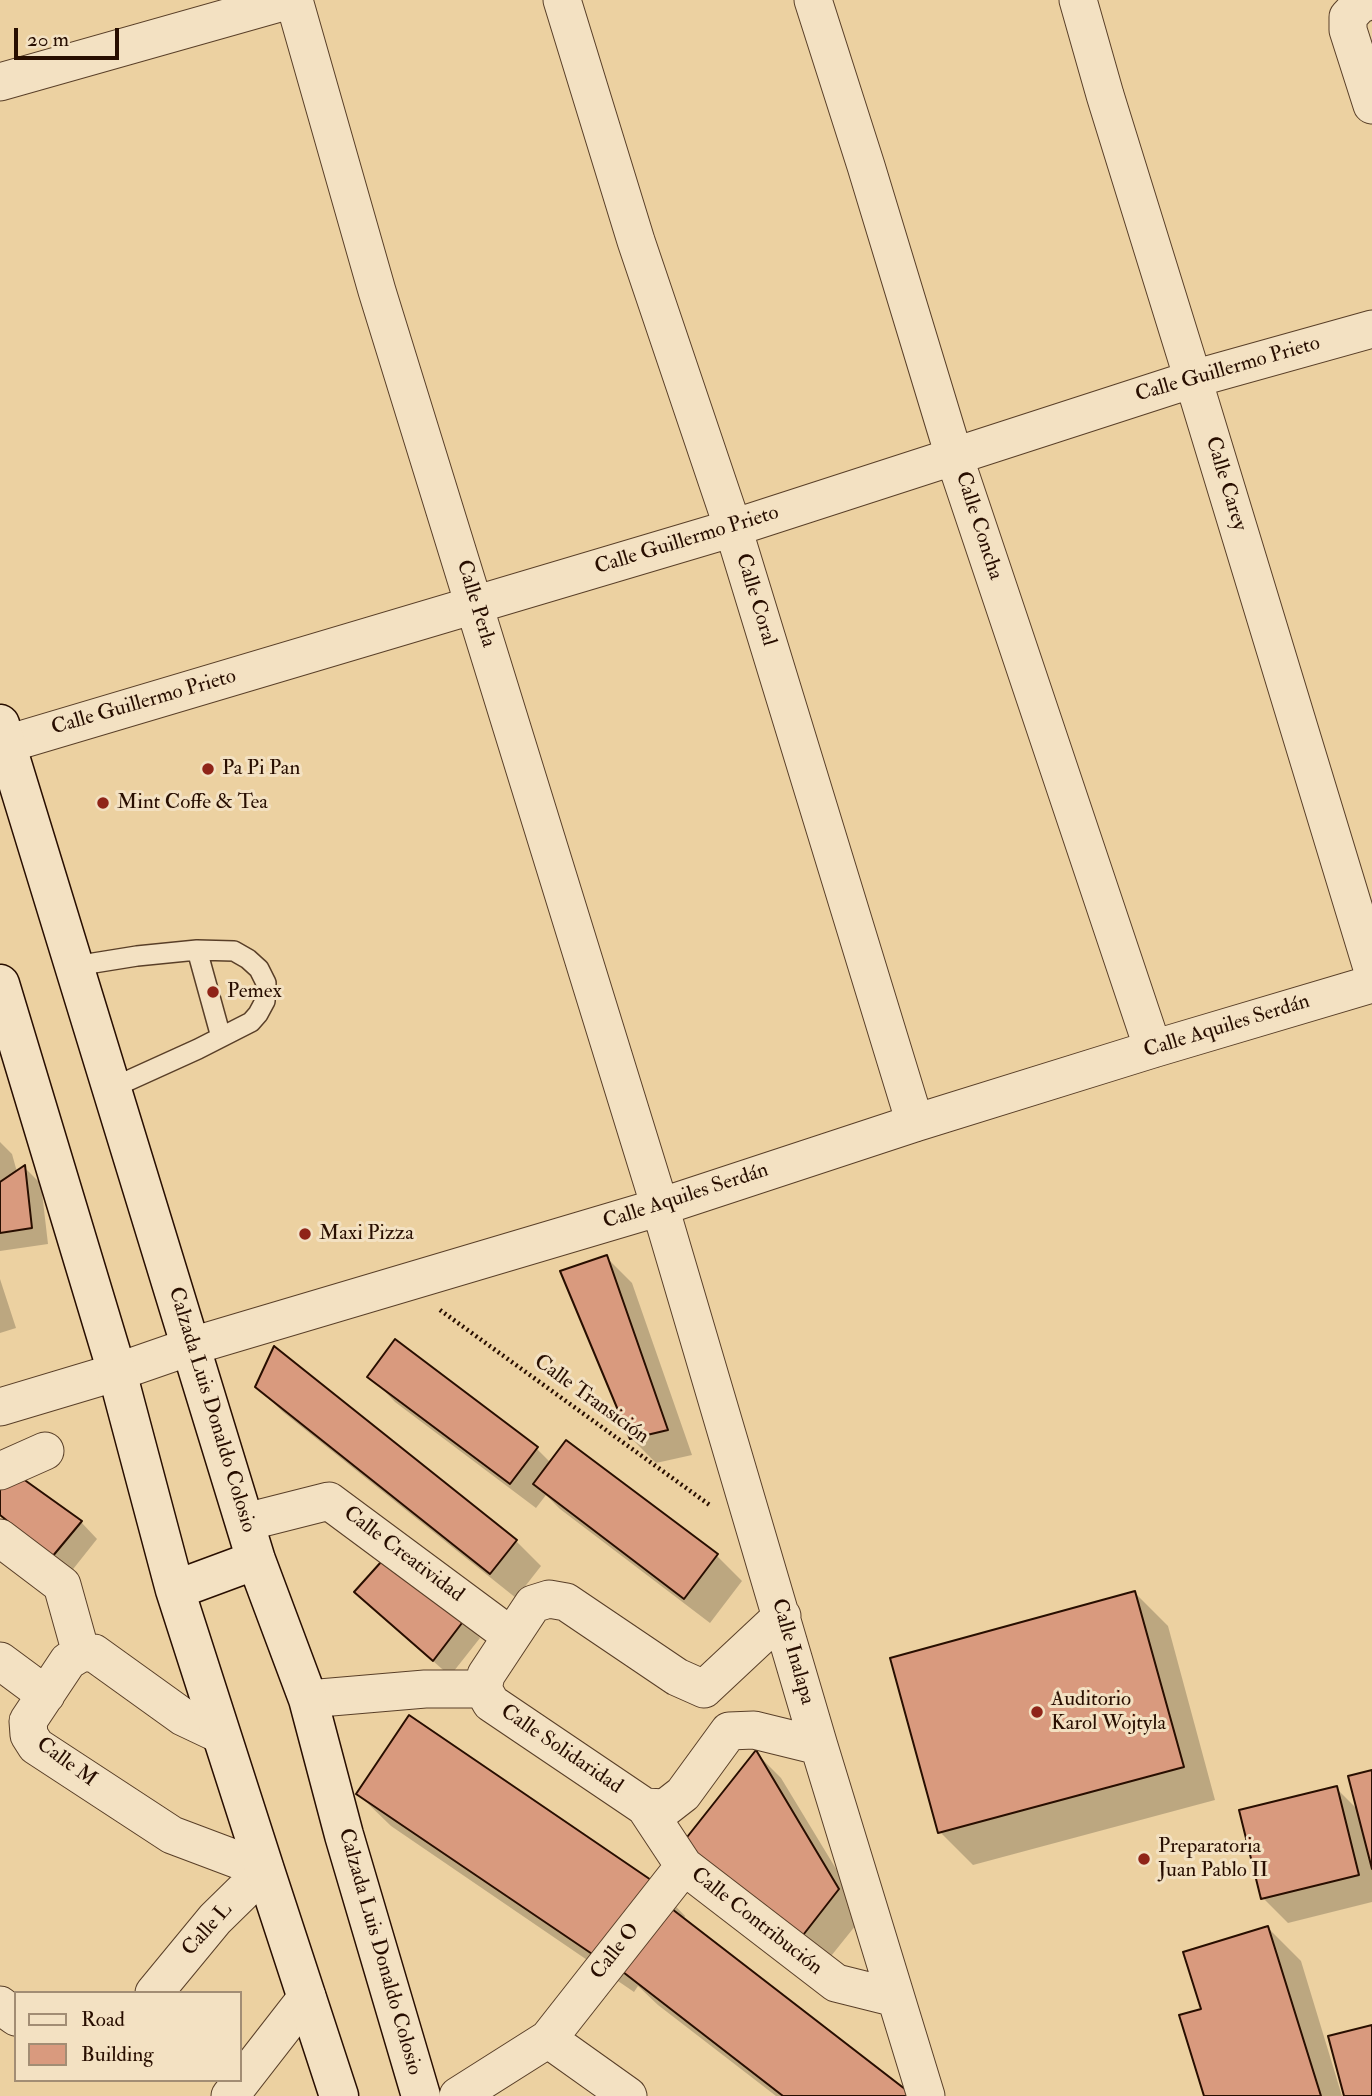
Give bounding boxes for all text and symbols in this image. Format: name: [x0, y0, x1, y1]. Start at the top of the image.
scale bar: [18, 14, 122, 58]
text: 20 m: [27, 26, 69, 53]
street label: Calle Guillermo Prieto: [1133, 332, 1323, 408]
street label: Calle Carey: [1199, 434, 1251, 534]
street label: Calle Concha: [949, 469, 1007, 583]
street label: Calle Guillermo Prieto: [592, 501, 782, 581]
street label: Calle Coral: [729, 551, 781, 649]
street label: Calle Perla: [450, 557, 500, 651]
street label: Calle Guillermo Prieto: [49, 665, 239, 741]
place label: Pa Pi Pan: [222, 756, 300, 782]
marker: Pa Pi Pan: [200, 761, 216, 777]
place label: Mint Coffe & Tea: [117, 790, 268, 816]
marker: Mint Coffe & Tea: [95, 795, 111, 811]
place label: Pemex: [227, 979, 282, 1005]
marker: Pemex: [205, 984, 221, 1000]
street label: Calle Aquiles Serdán: [1141, 990, 1313, 1064]
street label: Calle Aquiles Serdán: [600, 1158, 772, 1236]
place label: Maxi Pizza: [319, 1221, 414, 1247]
marker: Maxi Pizza: [297, 1226, 313, 1242]
street label: Calzada Luis Donaldo Colosio: [162, 1284, 260, 1536]
street label: Calle Transición: [529, 1350, 653, 1450]
street label: Calle Creatividad: [338, 1502, 468, 1608]
street label: Calle Inalapa: [765, 1596, 819, 1708]
place label: Auditorio Karol Wojtyla: [1051, 1687, 1166, 1737]
street label: Calle Solidaridad: [495, 1700, 627, 1800]
marker: Auditorio Karol Wojtyla: [1029, 1704, 1045, 1720]
street label: Calle M: [31, 1733, 101, 1793]
street label: Calzada Luis Donaldo Colosio: [332, 1826, 426, 2078]
place label: Preparatoria Juan Pablo II: [1158, 1834, 1268, 1884]
marker: Preparatoria Juan Pablo II: [1136, 1851, 1152, 1867]
street label: Calle Contribución: [685, 1863, 827, 1981]
street label: Calle L: [178, 1898, 238, 1962]
street label: Calle O: [586, 1919, 646, 1985]
legend: [14, 1991, 242, 2082]
text: Road: [81, 2006, 125, 2033]
text: Building: [81, 2041, 154, 2068]

